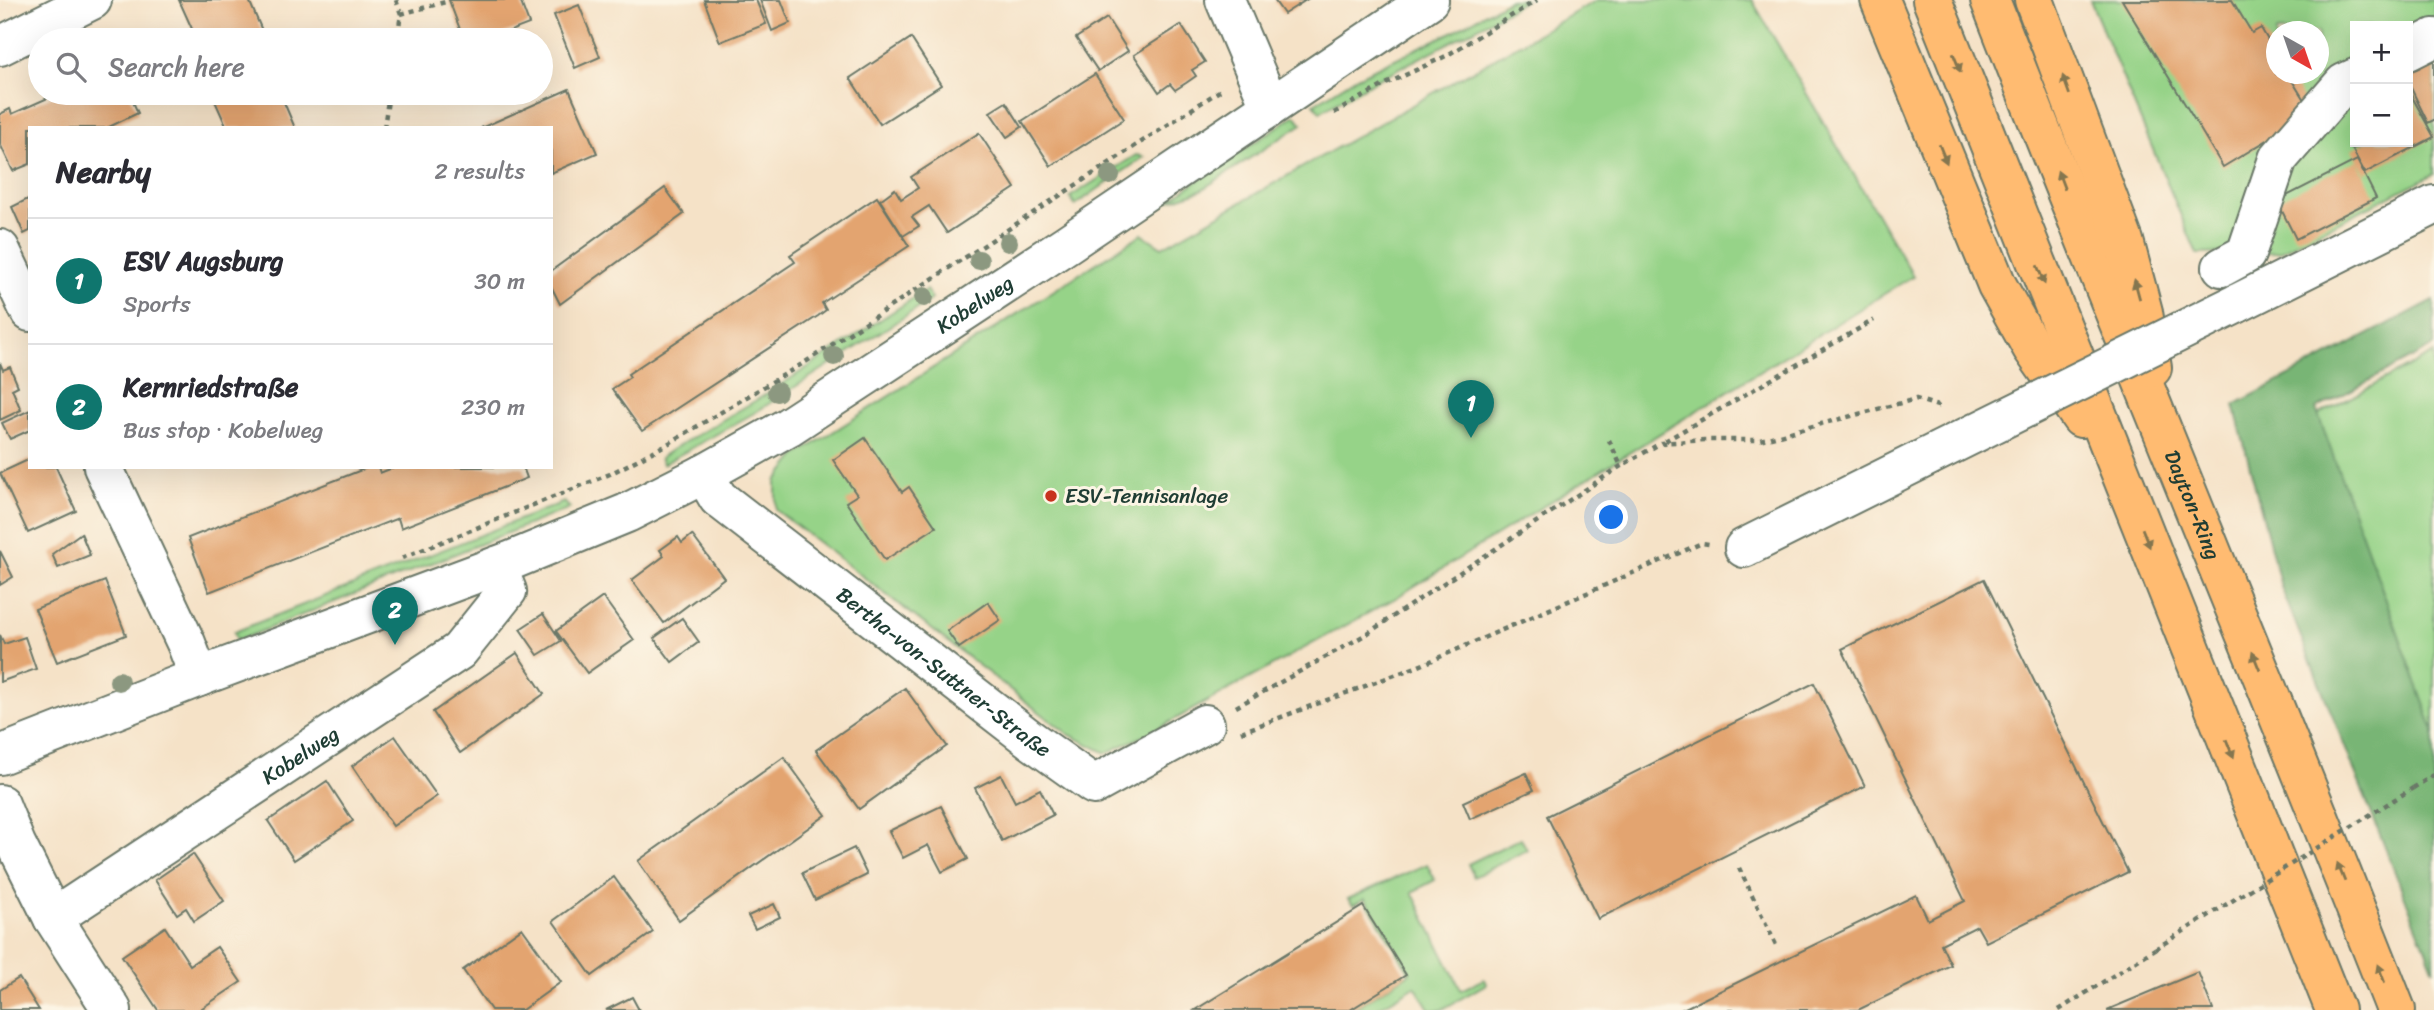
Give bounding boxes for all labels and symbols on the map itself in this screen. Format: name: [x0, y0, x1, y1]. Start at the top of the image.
north arrow: [2266, 21, 2329, 84]
one-way arrow: [1952, 53, 1963, 74]
one-way arrow: [2060, 74, 2071, 95]
one-way arrow: [1938, 143, 1949, 164]
one-way arrow: [2055, 169, 2066, 190]
one-way arrow: [2036, 264, 2047, 285]
street label: Kobelweg: [928, 265, 1022, 344]
one-way arrow: [2132, 279, 2142, 300]
pin: 1: [1448, 380, 1494, 438]
street label: Dayton-Ring: [2153, 444, 2232, 566]
place label: ESV-Tennisanlage: [1065, 477, 1228, 515]
marker: ESV-Tennisanlage: [1043, 488, 1059, 504]
your location: [1594, 500, 1628, 534]
one-way arrow: [2140, 528, 2151, 549]
street label: Bertha-von-Suttner-Straße: [828, 577, 1060, 768]
pin: 2: [372, 587, 418, 645]
one-way arrow: [2250, 650, 2261, 671]
street label: Kobelweg: [254, 715, 347, 795]
one-way arrow: [2225, 739, 2236, 760]
one-way arrow: [2335, 861, 2346, 882]
one-way arrow: [2375, 962, 2386, 983]

